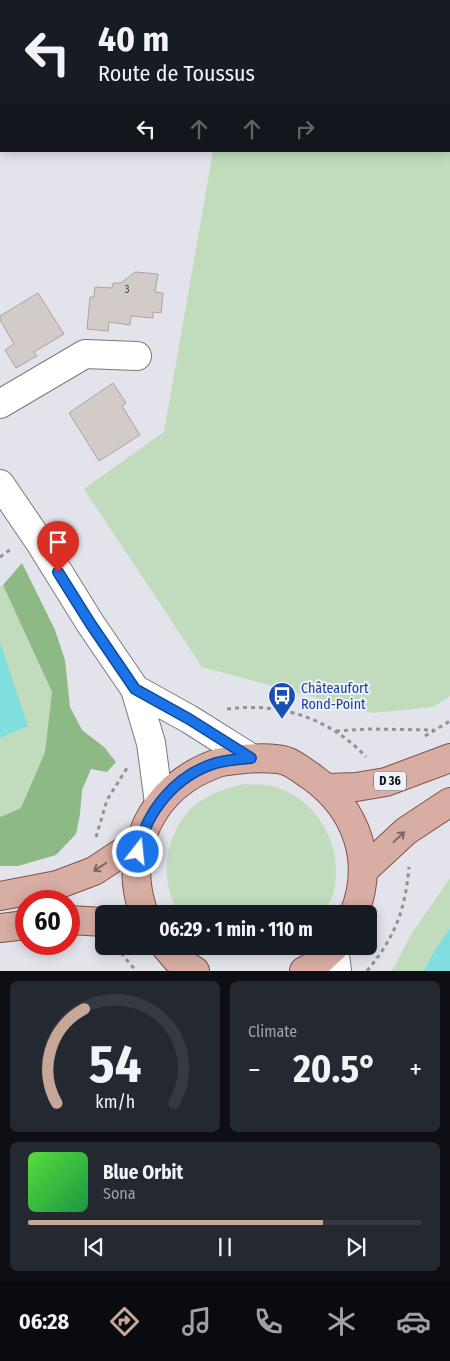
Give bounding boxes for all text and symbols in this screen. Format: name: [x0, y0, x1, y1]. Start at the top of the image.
text: 40 m: [98, 18, 169, 60]
icon: left: [15, 20, 80, 85]
text: Route de Toussus: [98, 60, 255, 87]
icon: left: [132, 115, 160, 143]
icon: ahead: [185, 115, 213, 143]
icon: ahead: [238, 115, 266, 143]
icon: right: [291, 115, 319, 143]
house number: 3: [125, 283, 130, 296]
pin: [37, 521, 79, 572]
icon: arrive: [44, 528, 72, 556]
place label: Châteaufort Rond-Point: [301, 680, 369, 713]
bus stop icon: Châteaufort Rond-Point: [267, 681, 297, 720]
road number: D 36: [374, 771, 406, 790]
position arrow: [111, 825, 163, 877]
one-way arrow: [392, 832, 405, 844]
one-way arrow: [93, 861, 107, 872]
speed limit sign: 60: [15, 890, 80, 955]
text: 06:29 · 1 min · 110 m: [159, 918, 313, 941]
text: Climate: [248, 1022, 297, 1041]
text: 54: [89, 1033, 141, 1096]
text: 20.5°: [293, 1046, 377, 1092]
text: −: [248, 1053, 261, 1086]
text: +: [409, 1053, 422, 1086]
text: km/h: [95, 1091, 135, 1113]
text: Blue Orbit: [103, 1161, 183, 1184]
text: Sona: [103, 1184, 136, 1203]
icon: previous: [80, 1233, 108, 1261]
icon: pause: [211, 1233, 239, 1261]
icon: next: [342, 1233, 370, 1261]
icon: directions: [107, 1304, 142, 1339]
icon: music: [179, 1304, 214, 1339]
icon: phone: [251, 1304, 286, 1339]
icon: climate: [324, 1304, 359, 1339]
icon: car: [396, 1304, 431, 1339]
text: 06:28: [19, 1308, 69, 1335]

